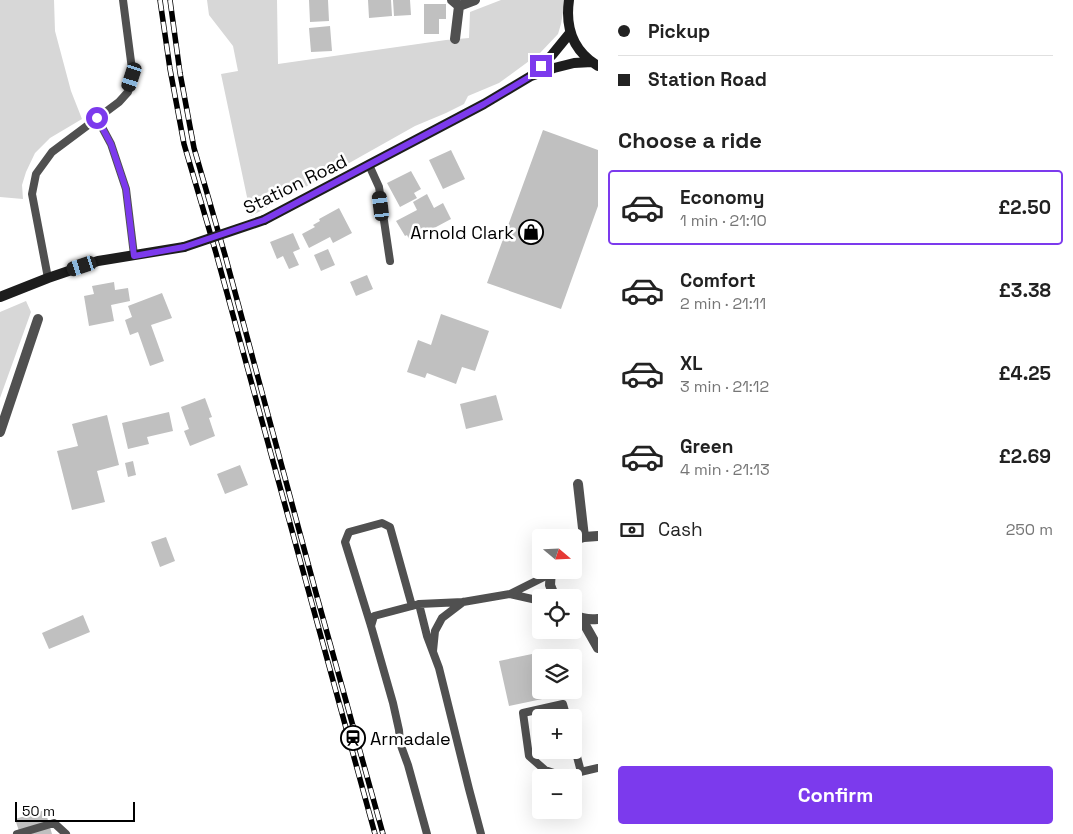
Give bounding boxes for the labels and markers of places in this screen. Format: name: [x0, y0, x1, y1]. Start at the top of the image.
shop icon: Arnold Clark: [518, 219, 544, 245]
place label: Arnold Clark: [410, 221, 514, 244]
station icon: Armadale: [340, 725, 366, 751]
place label: Armadale: [370, 727, 451, 750]

